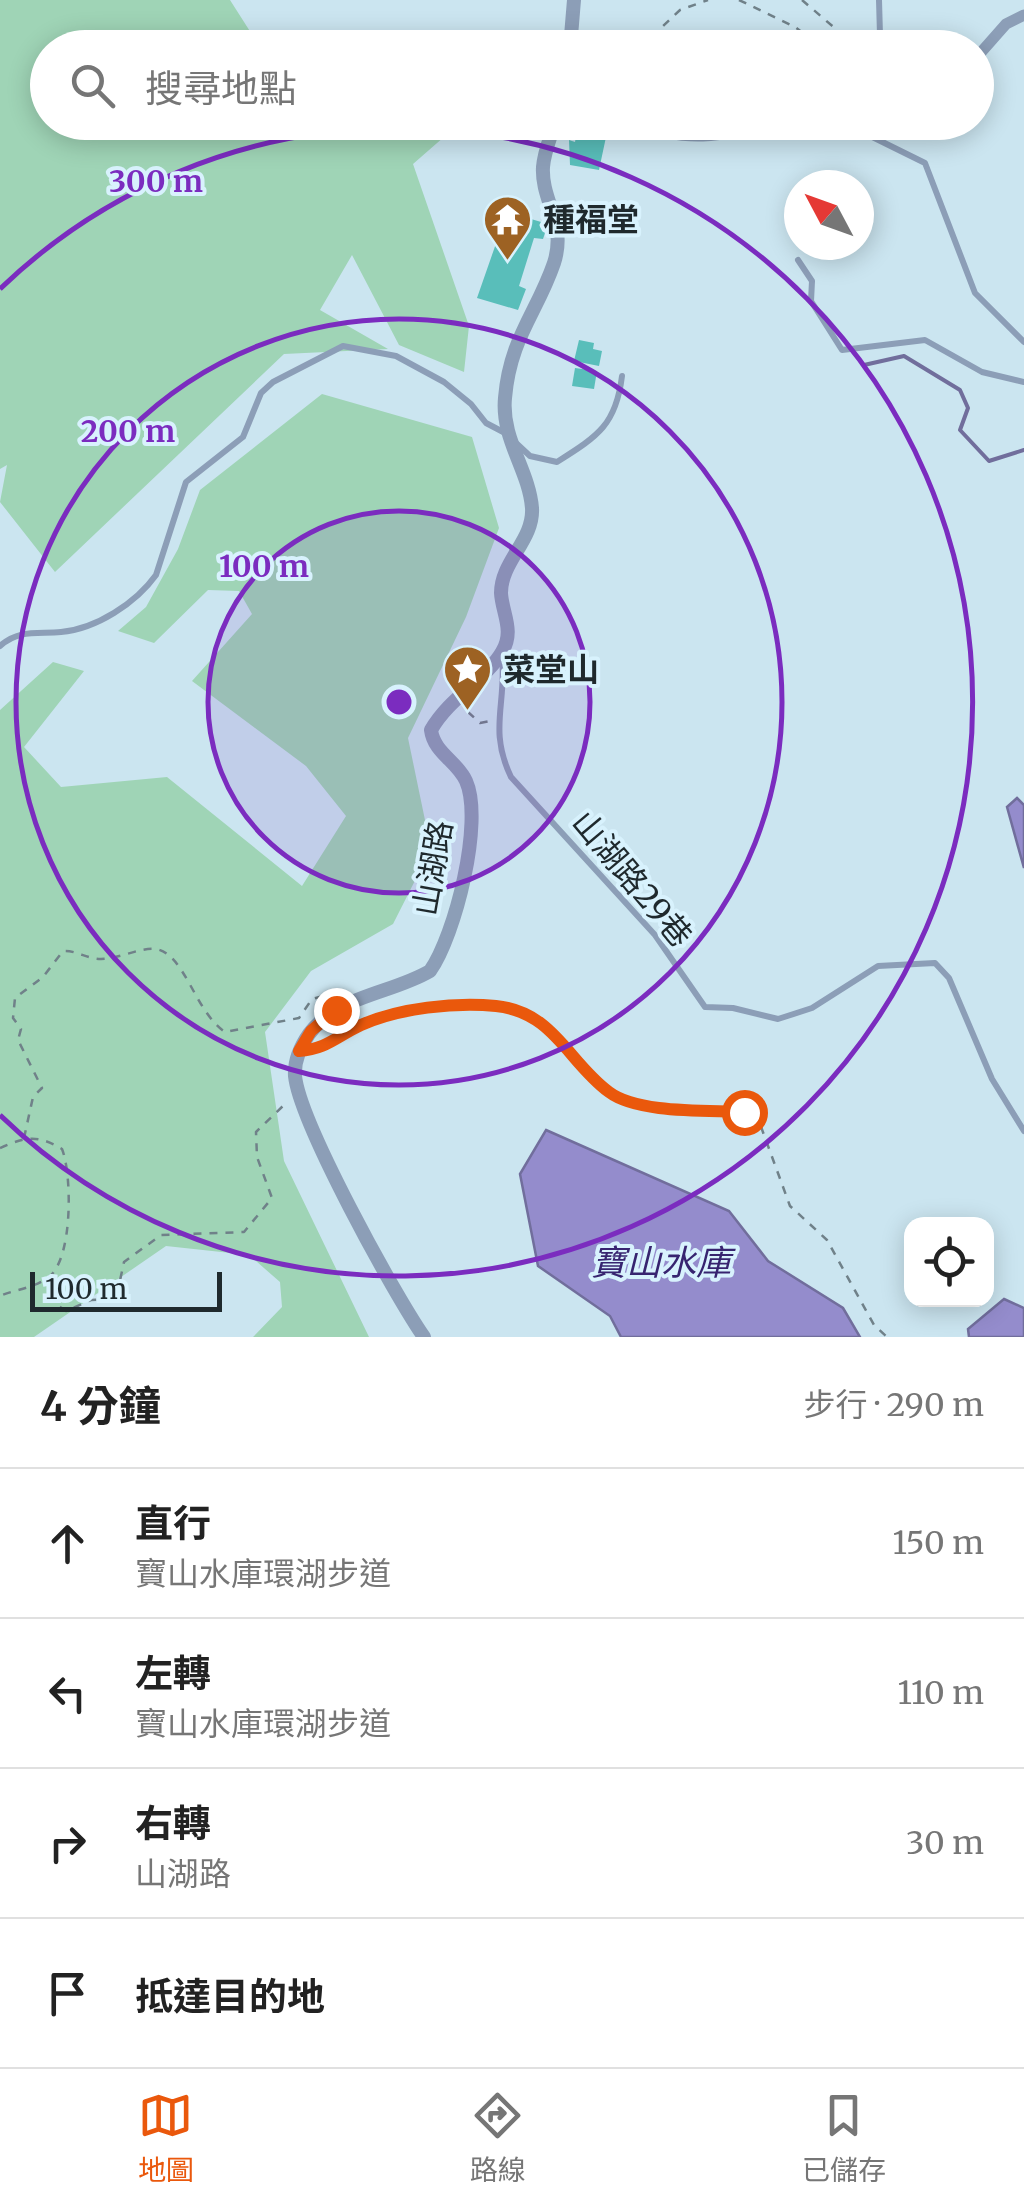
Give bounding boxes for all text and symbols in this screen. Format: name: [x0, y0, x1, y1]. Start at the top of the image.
search box: [30, 30, 994, 140]
icon: search: [65, 58, 120, 113]
text: 搜尋地點: [145, 65, 297, 112]
text: 300 m: [109, 162, 203, 200]
north arrow: [784, 170, 874, 260]
temple icon: 種福堂: [482, 194, 534, 262]
place label: 種福堂: [543, 200, 639, 240]
text: 200 m: [81, 412, 175, 450]
text: 100 m: [219, 547, 309, 585]
place icon: 菜堂山: [442, 644, 494, 712]
place label: 菜堂山: [503, 650, 599, 690]
centre of rings: [381, 684, 417, 720]
street label: 山湖路29巷: [563, 803, 701, 955]
street label: 山湖路: [405, 817, 461, 919]
route end: [314, 988, 360, 1034]
route start: [722, 1090, 768, 1136]
map controls: [904, 1217, 994, 1307]
button: locate: [904, 1217, 994, 1307]
water label: 寶山水庫: [591, 1241, 736, 1285]
scale bar: [30, 1267, 222, 1312]
text: 100 m: [45, 1271, 127, 1307]
text: 4 分鐘: [40, 1380, 161, 1432]
text: 步行 · 290 m: [804, 1385, 984, 1425]
text: 直行: [135, 1500, 211, 1547]
icon: ahead: [40, 1516, 95, 1571]
text: 150 m: [892, 1523, 984, 1563]
text: 寶山水庫環湖步道: [135, 1554, 391, 1594]
text: 左轉: [135, 1650, 211, 1697]
icon: left: [40, 1666, 95, 1721]
text: 110 m: [897, 1673, 984, 1713]
text: 寶山水庫環湖步道: [135, 1704, 391, 1744]
text: 右轉: [135, 1800, 211, 1847]
icon: right: [40, 1816, 95, 1871]
text: 30 m: [906, 1823, 984, 1863]
text: 山湖路: [135, 1854, 231, 1894]
icon: arrive: [40, 1966, 95, 2021]
text: 抵達目的地: [135, 1973, 325, 2020]
tab: 地圖: [138, 2088, 194, 2188]
tab: 路線: [470, 2088, 526, 2188]
tab: 已儲存: [802, 2088, 886, 2188]

